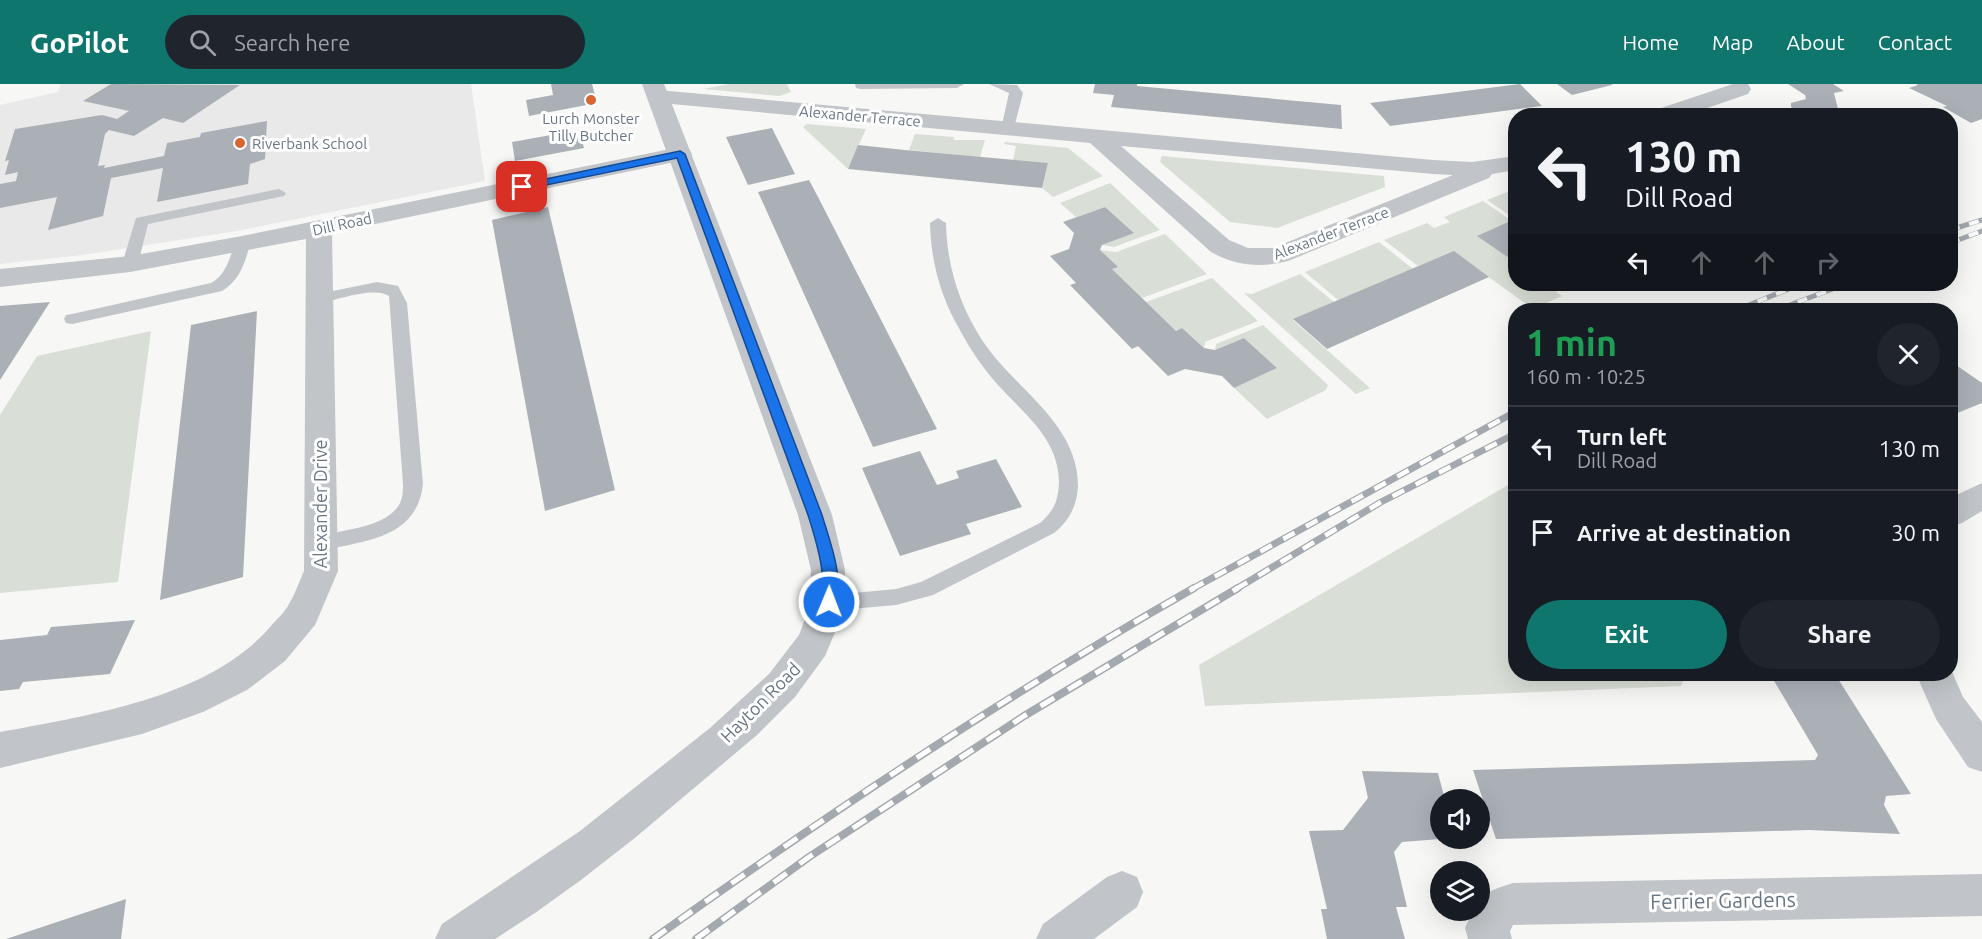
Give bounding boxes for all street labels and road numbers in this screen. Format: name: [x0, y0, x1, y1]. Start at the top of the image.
street label: Alexander Terrace: [798, 102, 922, 130]
street label: Alexander Terrace: [1271, 203, 1391, 263]
street label: Dill Road: [311, 209, 373, 239]
street label: Alexander Drive: [310, 440, 330, 568]
street label: Hayton Road: [716, 658, 804, 746]
street label: Ferrier Gardens: [1650, 887, 1796, 913]

